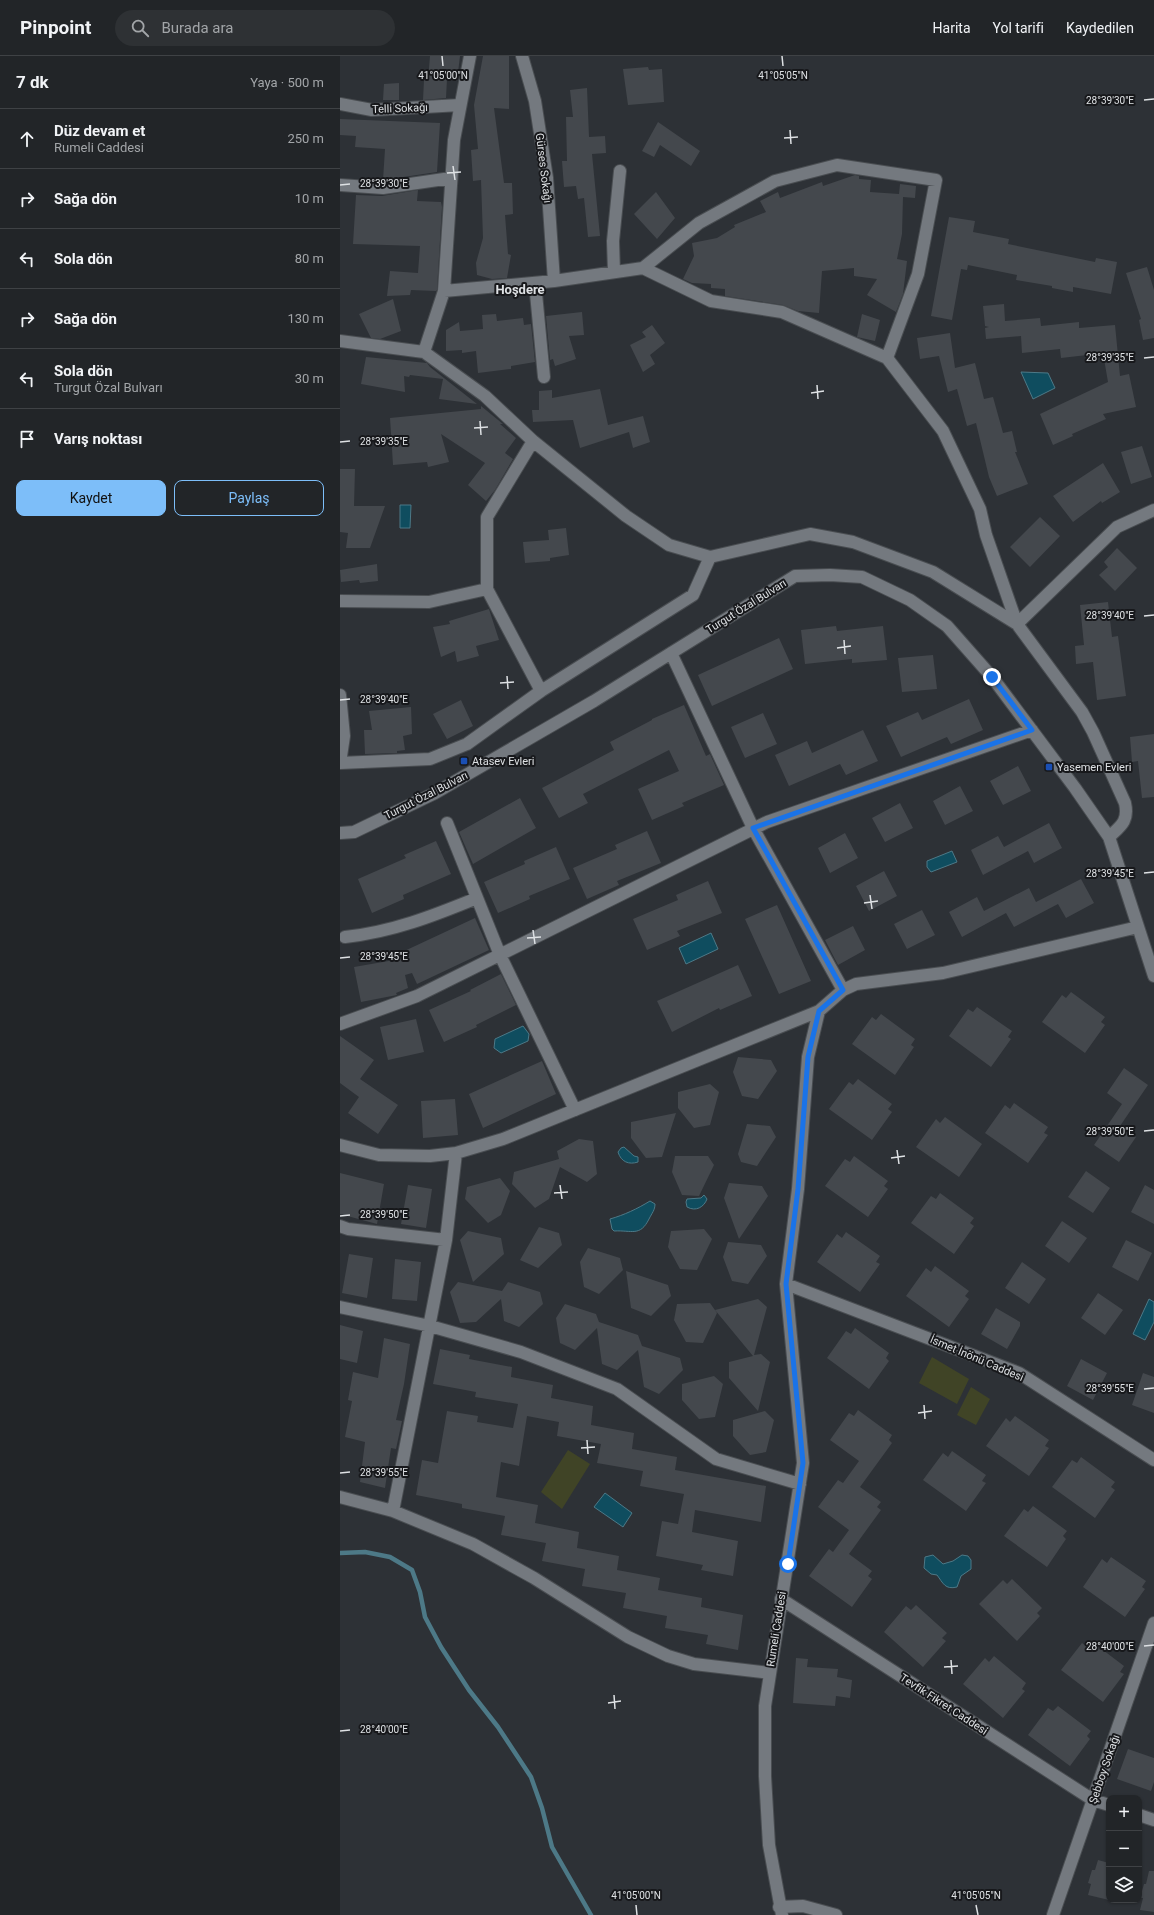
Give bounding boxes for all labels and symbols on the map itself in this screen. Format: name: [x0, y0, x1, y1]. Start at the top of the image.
text: 41°05'00"N: [418, 70, 468, 81]
text: 41°05'05"N: [758, 70, 808, 81]
text: 28°39'30"E: [1086, 95, 1134, 106]
street label: Telli Sokağı: [372, 101, 428, 116]
street label: Gürses Sokağı: [533, 132, 554, 204]
text: 28°39'30"E: [360, 178, 408, 189]
district label: Hoşdere: [495, 282, 545, 297]
text: 28°39'35"E: [1086, 352, 1134, 363]
text: 28°39'35"E: [360, 436, 408, 447]
street label: Turgut Özal Bulvarı: [704, 577, 789, 636]
text: 28°39'40"E: [1086, 610, 1134, 621]
route end: [983, 668, 1001, 686]
text: 28°39'40"E: [360, 694, 408, 705]
place label: Atasev Evleri: [472, 755, 535, 768]
marker: Atasev Evleri: [459, 756, 469, 766]
place label: Yasemen Evleri: [1057, 761, 1131, 774]
marker: Yasemen Evleri: [1044, 762, 1054, 772]
street label: Turgut Özal Bulvarı: [382, 769, 470, 822]
text: 28°39'45"E: [1086, 868, 1134, 879]
text: 28°39'45"E: [360, 951, 408, 962]
text: 28°39'50"E: [1086, 1126, 1134, 1137]
text: 28°39'50"E: [360, 1209, 408, 1220]
street label: İsmet İnönü Caddesi: [928, 1333, 1026, 1384]
text: 28°39'55"E: [1086, 1383, 1134, 1394]
text: 28°39'55"E: [360, 1467, 408, 1478]
route start: [779, 1555, 797, 1573]
street label: Rumeli Caddesi: [764, 1590, 789, 1668]
text: 28°40'00"E: [1086, 1641, 1134, 1652]
street label: Tevfik Fikret Caddesi: [897, 1671, 990, 1738]
text: 28°40'00"E: [360, 1724, 408, 1735]
street label: Şebboy Sokağı: [1087, 1733, 1122, 1805]
text: 41°05'00"N: [611, 1890, 661, 1901]
text: 41°05'05"N: [951, 1890, 1001, 1901]

